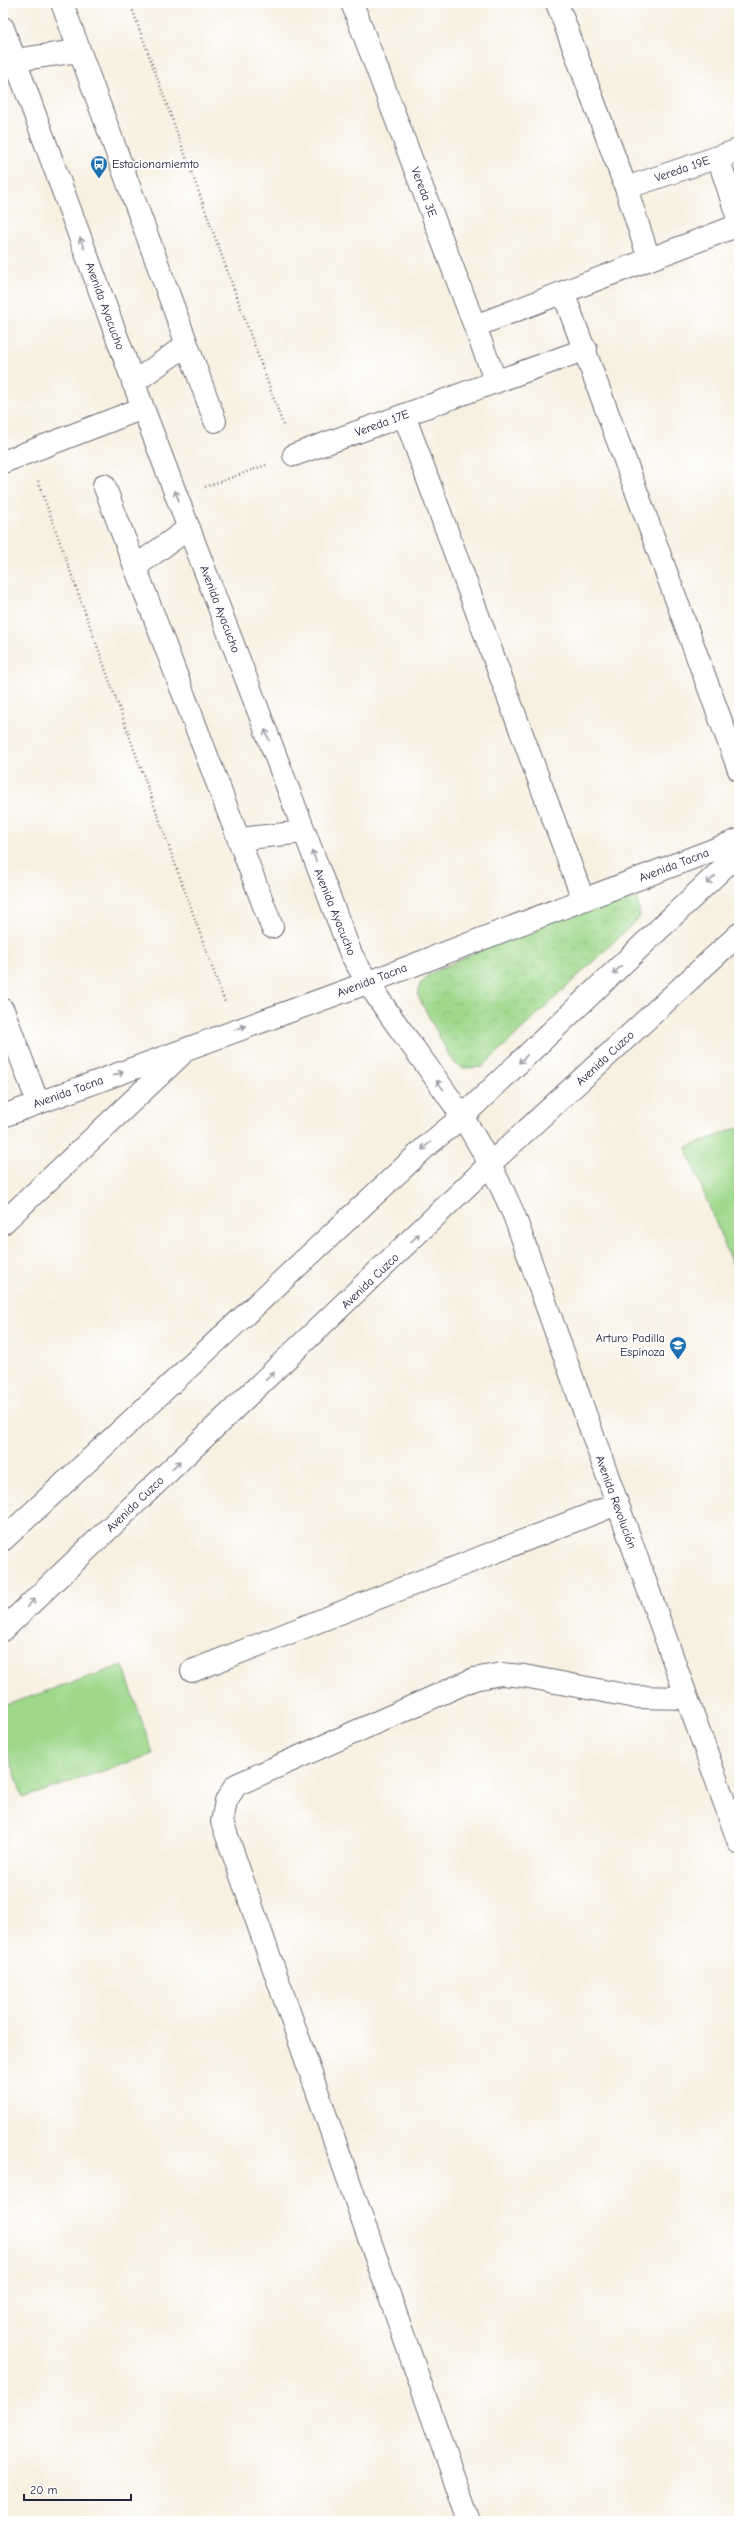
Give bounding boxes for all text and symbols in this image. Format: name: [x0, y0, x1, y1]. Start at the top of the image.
street label: Vereda 19E: [653, 153, 711, 185]
bus stop icon: Estacionamiemto: [89, 154, 109, 179]
place label: Estacionamiemto: [112, 157, 199, 171]
street label: Vereda 3E: [408, 165, 440, 219]
one-way arrow: [78, 236, 85, 249]
street label: Avenida Ayacucho: [83, 260, 127, 352]
street label: Vereda 17E: [353, 407, 411, 439]
one-way arrow: [172, 490, 180, 502]
street label: Avenida Ayacucho: [197, 563, 243, 655]
one-way arrow: [263, 729, 271, 741]
street label: Avenida Tacna: [637, 845, 711, 885]
one-way arrow: [309, 851, 317, 863]
street label: Avenida Ayacucho: [311, 866, 359, 958]
one-way arrow: [706, 875, 716, 885]
street label: Avenida Tacna: [335, 960, 409, 1000]
one-way arrow: [612, 965, 622, 974]
one-way arrow: [234, 1024, 246, 1032]
street label: Avenida Cuzco: [573, 1028, 637, 1088]
one-way arrow: [518, 1055, 528, 1064]
one-way arrow: [112, 1069, 124, 1077]
street label: Avenida Tacna: [31, 1073, 105, 1111]
one-way arrow: [436, 1080, 444, 1091]
one-way arrow: [421, 1142, 432, 1151]
one-way arrow: [410, 1233, 420, 1242]
street label: Avenida Cuzco: [338, 1250, 402, 1312]
place label: Arturo Padilla Espinoza: [596, 1331, 665, 1359]
school or university icon: Arturo Padilla Espinoza: [668, 1335, 688, 1360]
one-way arrow: [265, 1371, 275, 1381]
street label: Avenida Revolución: [593, 1454, 639, 1550]
one-way arrow: [171, 1460, 181, 1470]
street label: Avenida Cuzco: [103, 1473, 167, 1535]
one-way arrow: [26, 1599, 36, 1608]
scale bar: [24, 2476, 131, 2502]
text: 20 m: [30, 2483, 58, 2497]

